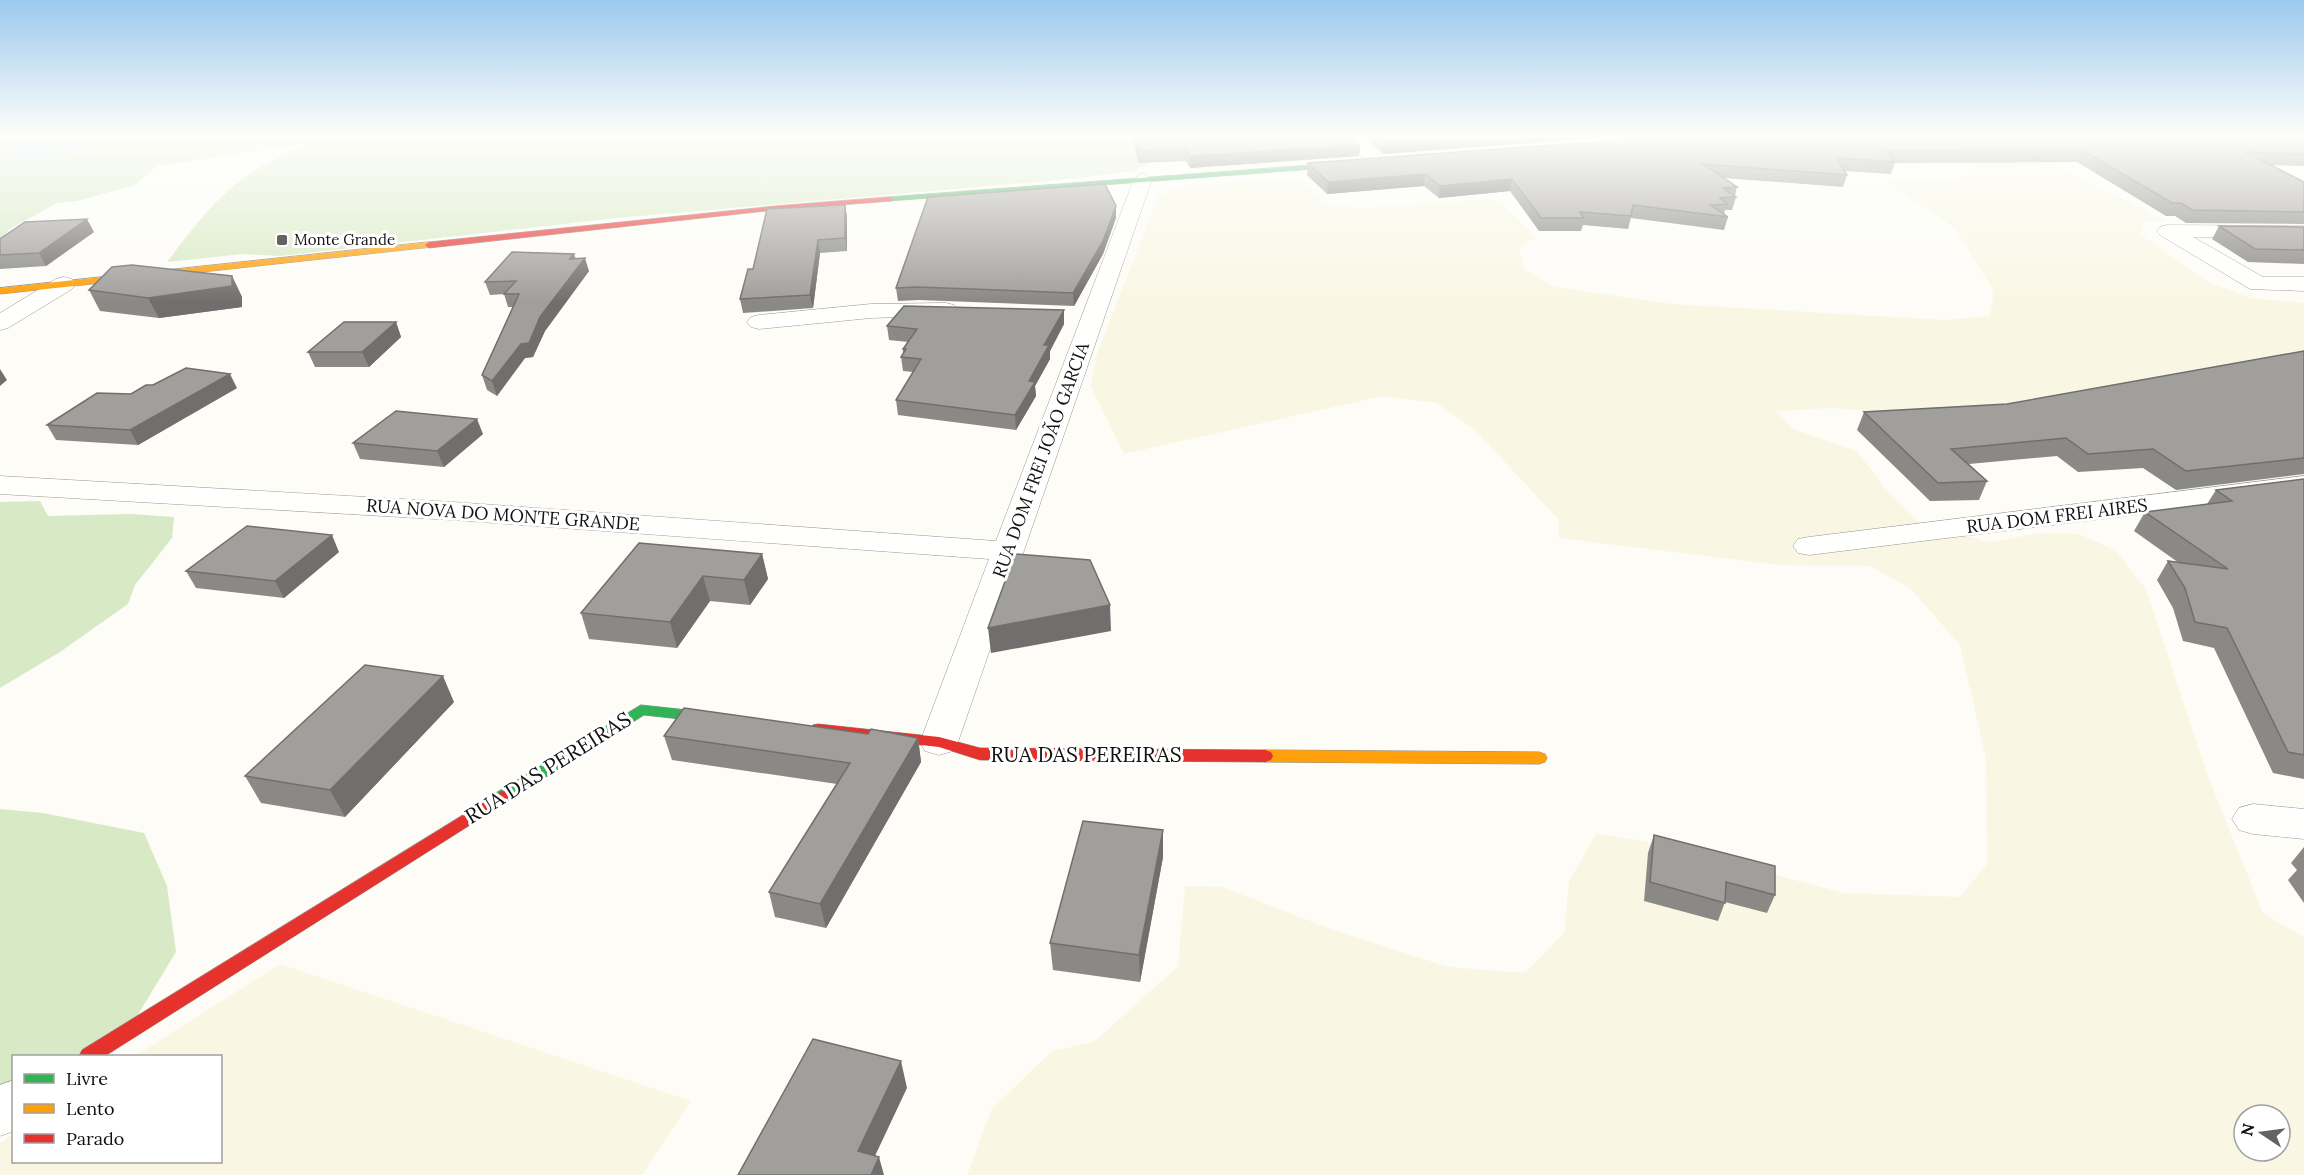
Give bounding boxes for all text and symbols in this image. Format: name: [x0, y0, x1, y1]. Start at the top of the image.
place label: Monte Grande: [294, 230, 395, 249]
marker: Monte Grande: [275, 233, 289, 247]
street label: RUA DOM FREI JOÃO GARCIA: [987, 338, 1094, 581]
street label: RUA NOVA DO MONTE GRANDE: [365, 493, 641, 536]
street label: RUA DOM FREI AIRES: [1965, 493, 2149, 538]
street label: RUA DAS PEREIRAS: [460, 705, 636, 830]
street label: RUA DAS PEREIRAS: [990, 741, 1182, 768]
legend: [12, 1055, 222, 1163]
text: Livre: [66, 1067, 108, 1090]
text: Lento: [66, 1097, 114, 1120]
north arrow: [2232, 1103, 2292, 1163]
text: N: [2236, 1121, 2259, 1138]
text: Parado: [66, 1127, 124, 1150]

